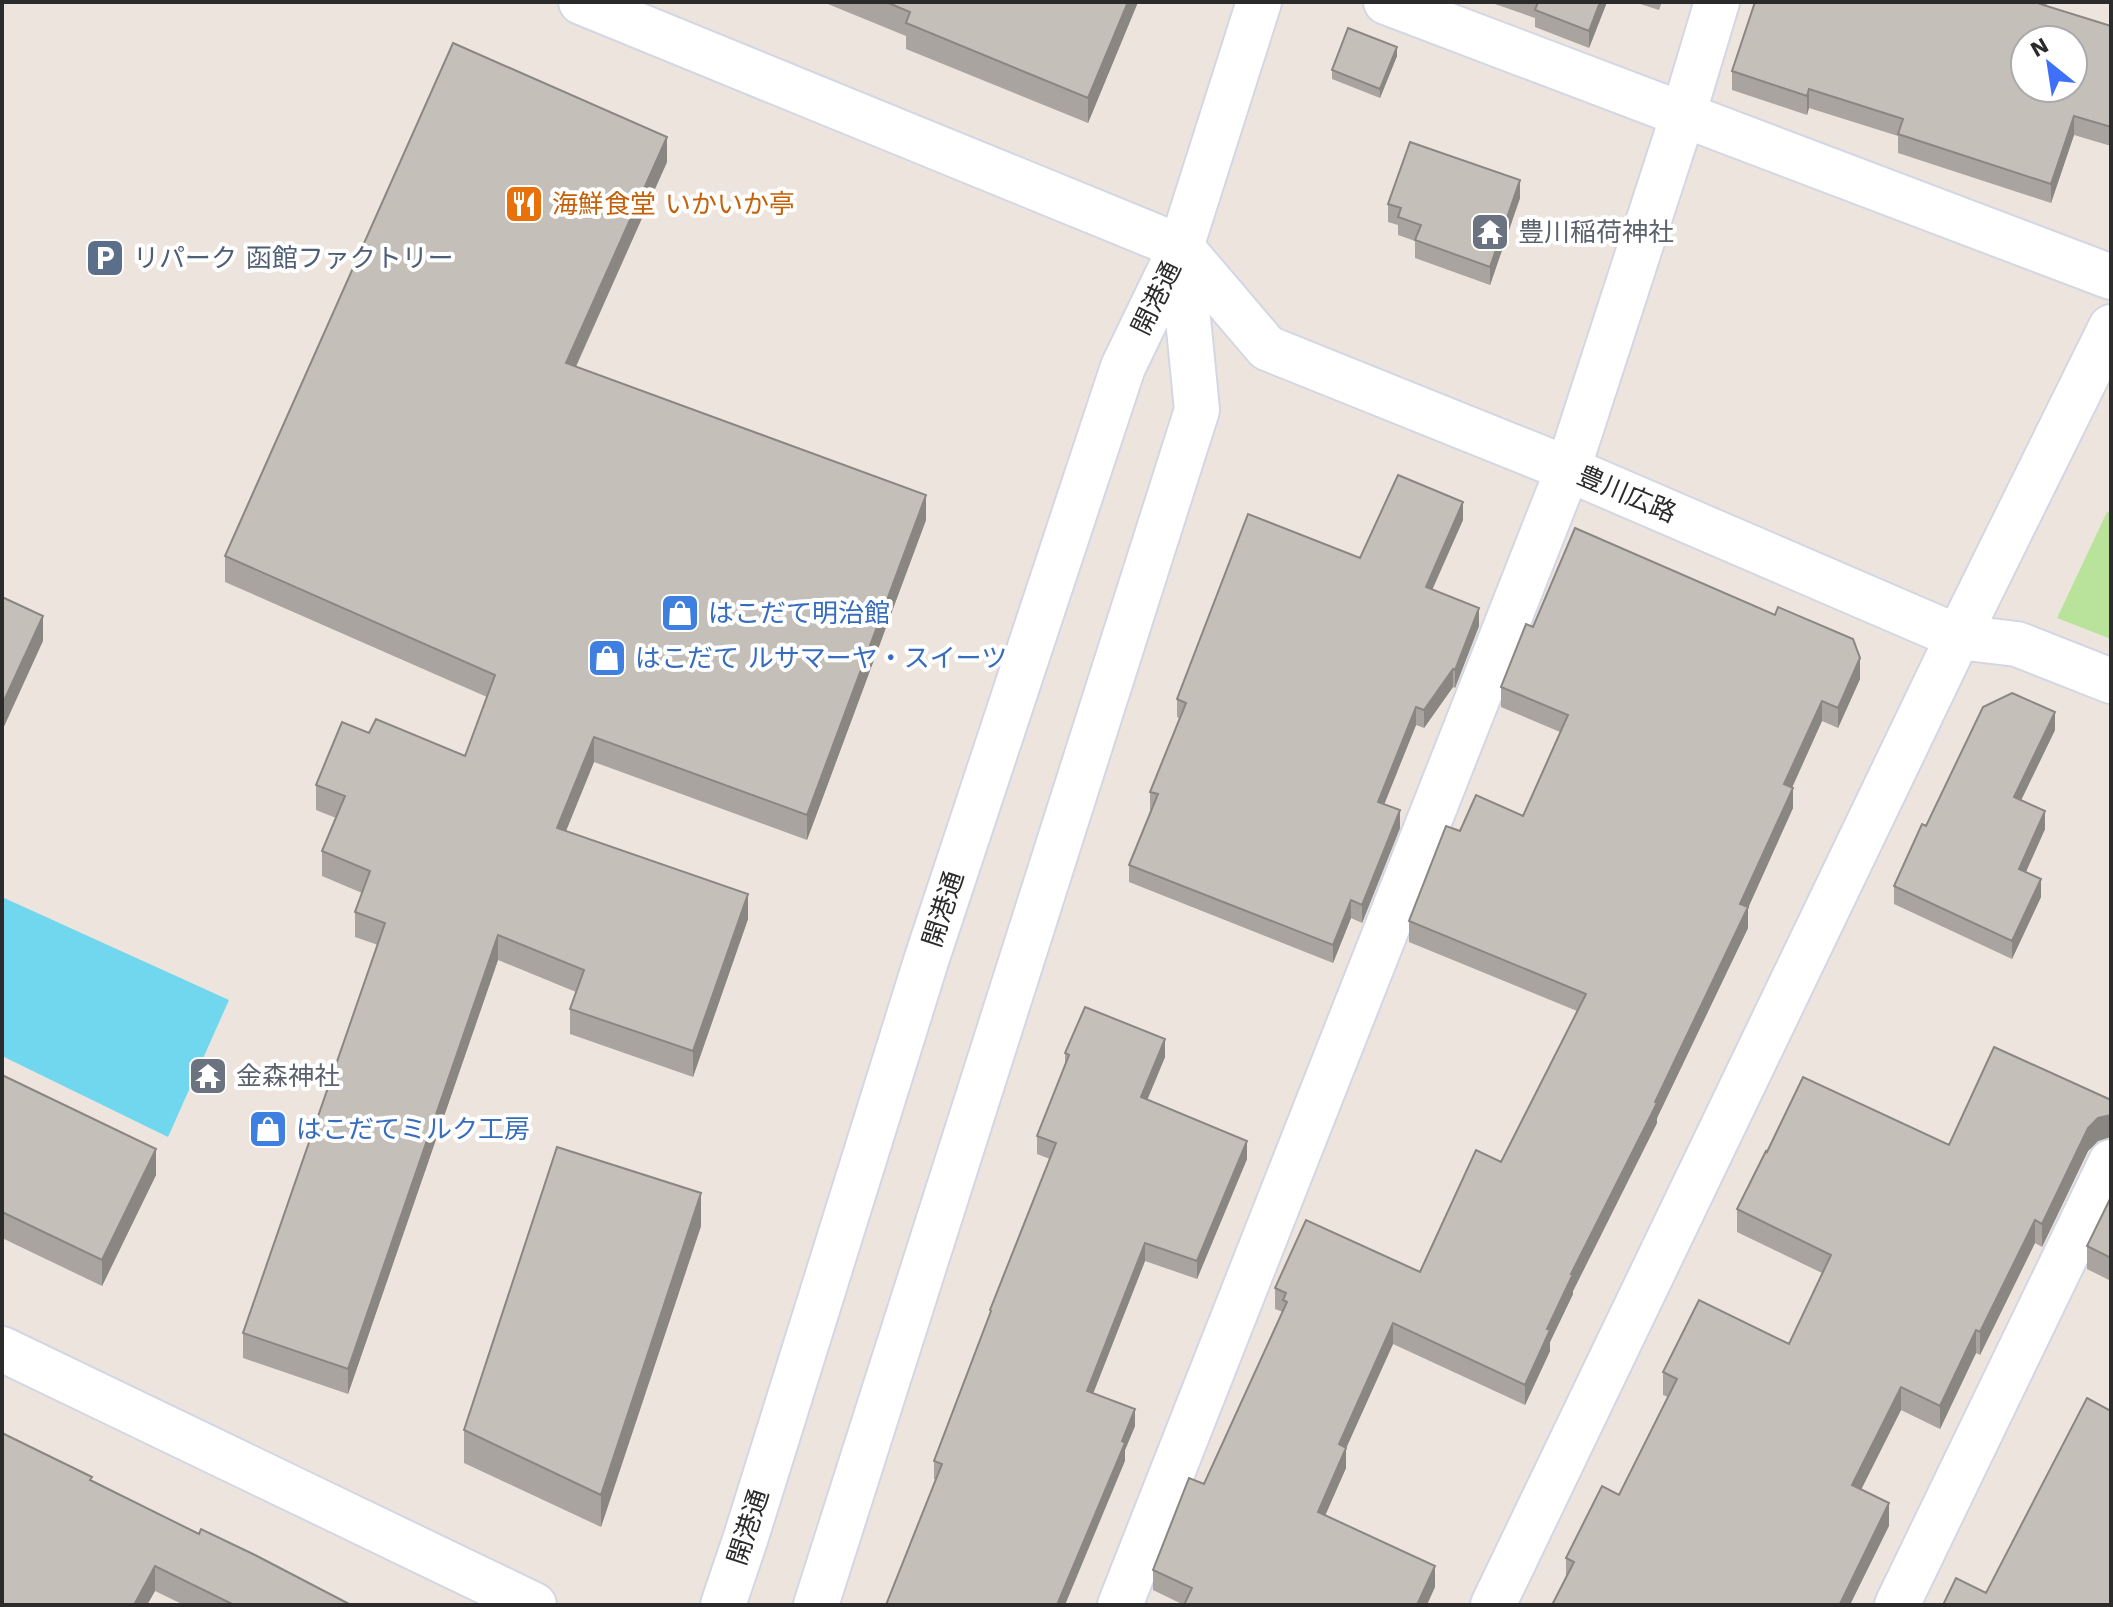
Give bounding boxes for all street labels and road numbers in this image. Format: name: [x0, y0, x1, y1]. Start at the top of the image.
street label: 開港通: [1125, 256, 1187, 340]
street label: 豊川広路: [1573, 460, 1681, 528]
street label: 開港通: [917, 867, 969, 951]
street label: 開港通: [722, 1485, 774, 1569]

